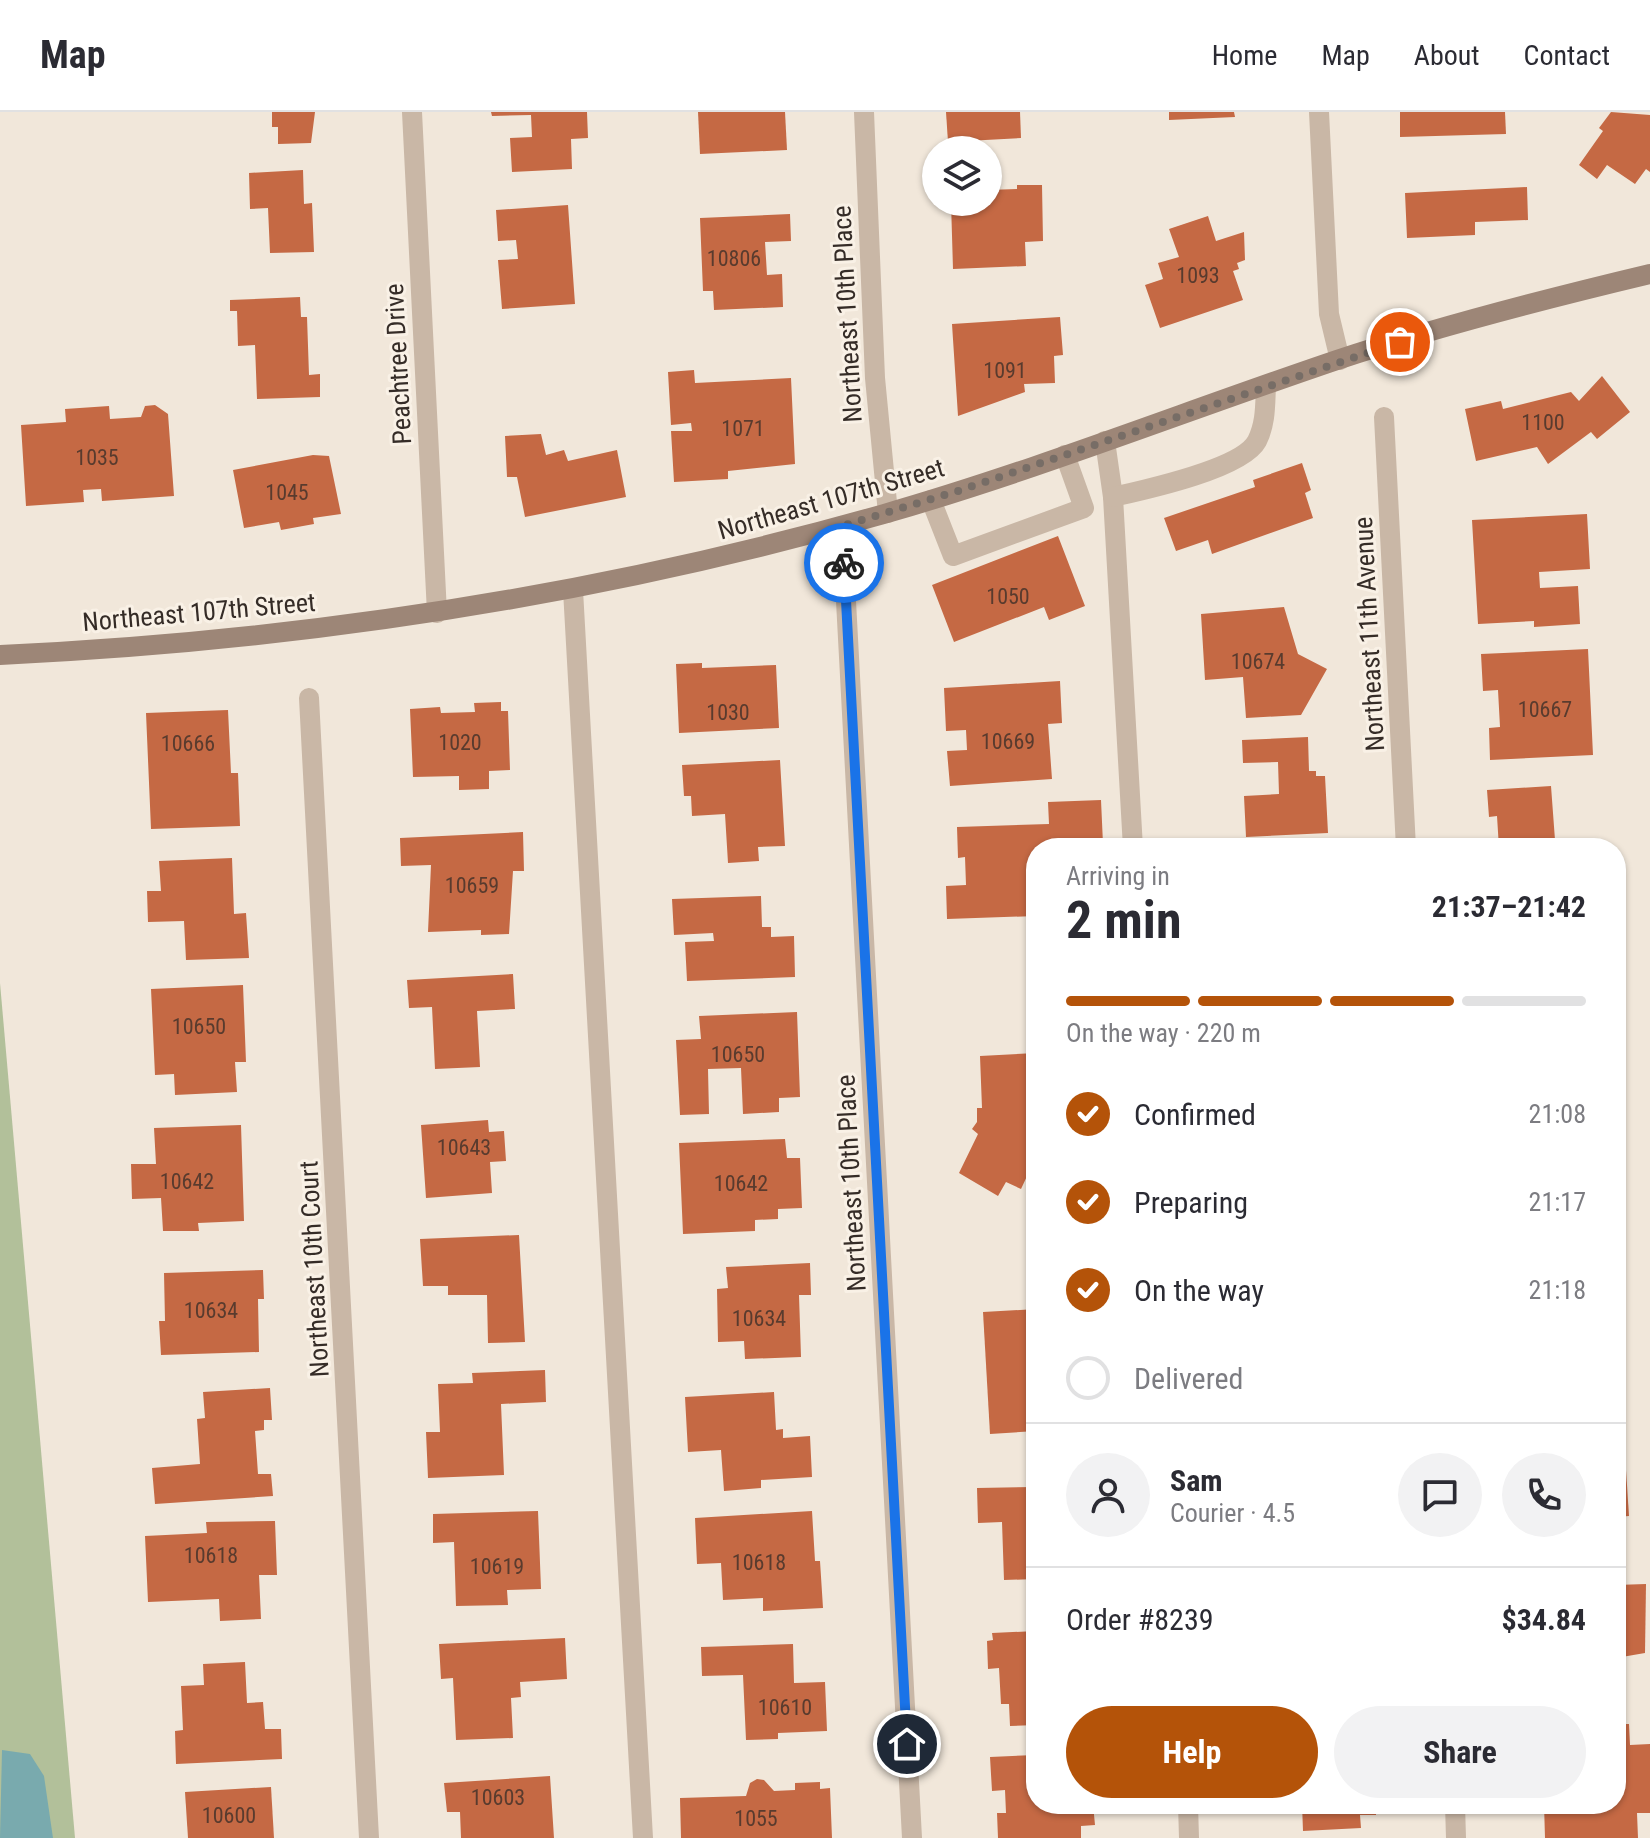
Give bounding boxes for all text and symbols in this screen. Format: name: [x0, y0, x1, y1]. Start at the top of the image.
text: Map: [40, 33, 106, 77]
text: Home: [1212, 39, 1277, 72]
text: Map: [1321, 39, 1370, 72]
text: About: [1414, 39, 1480, 72]
text: Contact: [1524, 39, 1610, 72]
map controls: [922, 136, 1002, 216]
button: layers: [922, 136, 1002, 216]
street label: Northeast 10th Place: [826, 205, 868, 423]
house number: 10806: [707, 246, 761, 271]
house number: 1093: [1176, 263, 1220, 288]
street label: Peachtree Drive: [379, 283, 417, 445]
pin: [1366, 308, 1434, 376]
icon: bag: [1378, 320, 1422, 364]
house number: 1091: [983, 358, 1027, 383]
house number: 1100: [1521, 410, 1565, 435]
house number: 1071: [721, 416, 765, 441]
house number: 1035: [75, 445, 119, 470]
street label: Northeast 107th Street: [715, 452, 947, 546]
house number: 1045: [265, 480, 309, 505]
street label: Northeast 11th Avenue: [1348, 516, 1390, 752]
courier: [804, 523, 884, 603]
icon: bike: [822, 541, 866, 585]
house number: 1050: [986, 584, 1030, 609]
street label: Northeast 107th Street: [81, 587, 317, 637]
house number: 10674: [1231, 649, 1285, 674]
house number: 10667: [1518, 697, 1572, 722]
house number: 1030: [706, 700, 750, 725]
house number: 10669: [981, 729, 1035, 754]
house number: 1020: [438, 730, 482, 755]
house number: 10666: [161, 731, 215, 756]
text: Arriving in: [1066, 861, 1170, 891]
house number: 10659: [445, 873, 499, 898]
text: 21:37–21:42: [1432, 889, 1586, 924]
text: 2 min: [1066, 890, 1182, 951]
house number: 10650: [172, 1014, 226, 1039]
text: On the way · 220 m: [1066, 1018, 1261, 1048]
house number: 10650: [711, 1042, 765, 1067]
street label: Northeast 10th Place: [830, 1074, 872, 1292]
icon: check: [1066, 1092, 1110, 1136]
text: Confirmed: [1134, 1097, 1256, 1132]
text: 21:08: [1529, 1099, 1586, 1129]
house number: 10643: [437, 1135, 491, 1160]
street label: Northeast 10th Court: [293, 1160, 335, 1378]
house number: 10642: [160, 1169, 214, 1194]
house number: 10642: [714, 1171, 768, 1196]
icon: check: [1066, 1180, 1110, 1224]
text: Preparing: [1134, 1185, 1248, 1220]
text: 21:17: [1529, 1187, 1586, 1217]
icon: check: [1066, 1268, 1110, 1312]
text: On the way: [1134, 1273, 1264, 1308]
text: 21:18: [1529, 1275, 1586, 1305]
house number: 10634: [184, 1298, 238, 1323]
house number: 10634: [732, 1306, 786, 1331]
text: Delivered: [1134, 1361, 1243, 1396]
button: person: [1066, 1453, 1150, 1537]
button: chat: [1398, 1453, 1482, 1537]
button: phone: [1502, 1453, 1586, 1537]
text: Sam: [1170, 1463, 1223, 1498]
text: Courier · 4.5: [1170, 1498, 1295, 1528]
house number: 10618: [184, 1543, 238, 1568]
house number: 10618: [732, 1550, 786, 1575]
house number: 10619: [470, 1554, 524, 1579]
text: Order #8239: [1066, 1602, 1214, 1637]
text: $34.84: [1501, 1602, 1586, 1637]
house number: 10610: [758, 1695, 812, 1720]
button: Help: [1066, 1706, 1318, 1798]
button: Share: [1334, 1706, 1586, 1798]
pin: [873, 1710, 941, 1778]
icon: home: [885, 1722, 929, 1766]
house number: 10603: [471, 1785, 525, 1810]
house number: 10600: [202, 1803, 256, 1828]
house number: 1055: [734, 1806, 778, 1831]

